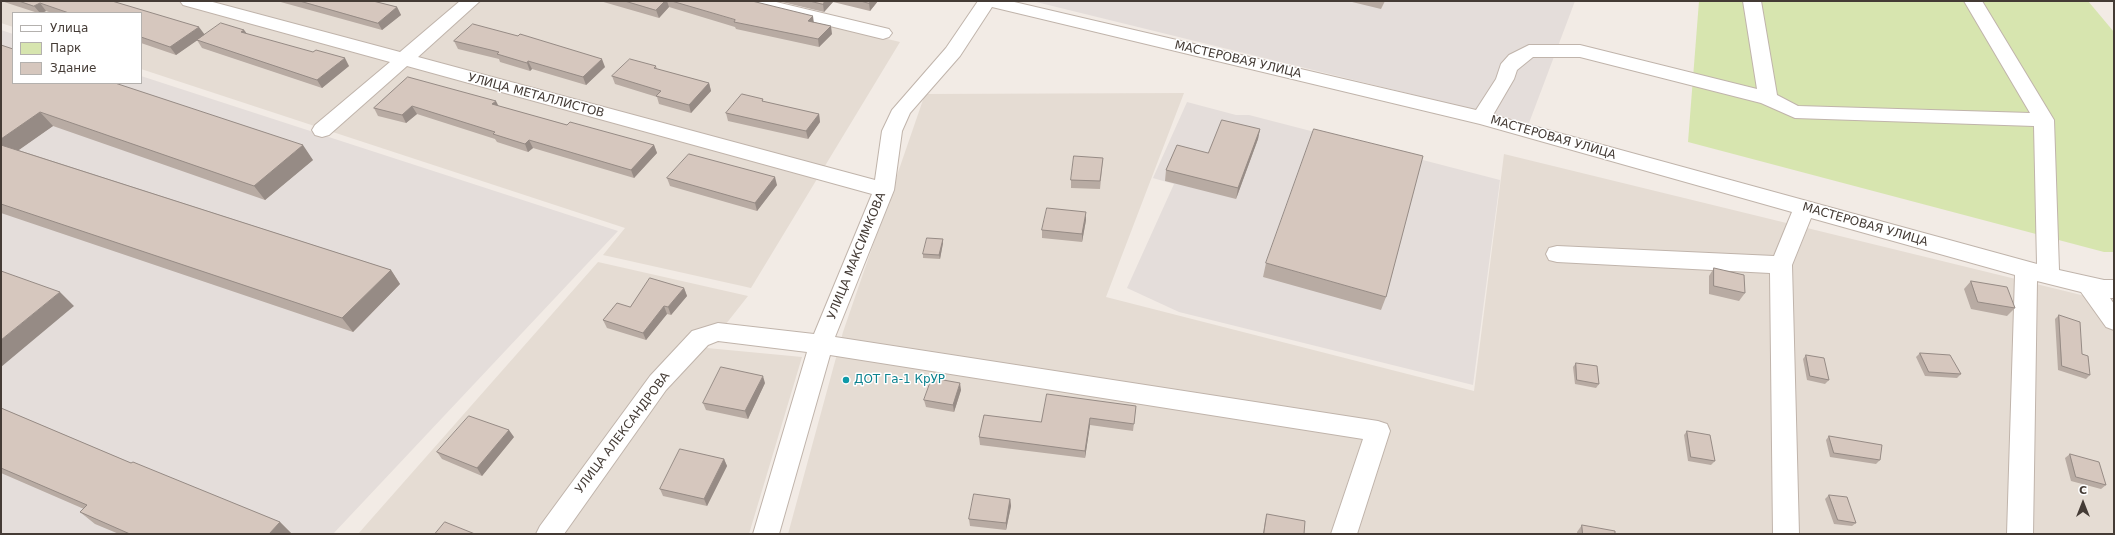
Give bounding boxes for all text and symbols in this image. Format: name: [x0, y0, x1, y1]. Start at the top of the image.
legend: [12, 12, 142, 84]
text: Улица: [50, 21, 88, 35]
street label: МАСТЕРОВАЯ УЛИЦА: [1173, 38, 1303, 82]
text: Парк: [50, 41, 81, 55]
text: Здание: [50, 61, 96, 75]
street label: УЛИЦА МЕТАЛЛИСТОВ: [466, 71, 606, 121]
street label: МАСТЕРОВАЯ УЛИЦА: [1489, 113, 1617, 163]
street label: УЛИЦА МАКСИМКОВА: [825, 190, 889, 322]
street label: МАСТЕРОВАЯ УЛИЦА: [1801, 200, 1929, 250]
street label: УЛИЦА АЛЕКСАНДРОВА: [573, 370, 673, 496]
place label: ДОТ Га-1 КрУР: [854, 373, 945, 387]
marker: ДОТ Га-1 КрУР: [841, 375, 851, 385]
north arrow: [2063, 483, 2103, 523]
text: С: [2079, 484, 2087, 497]

